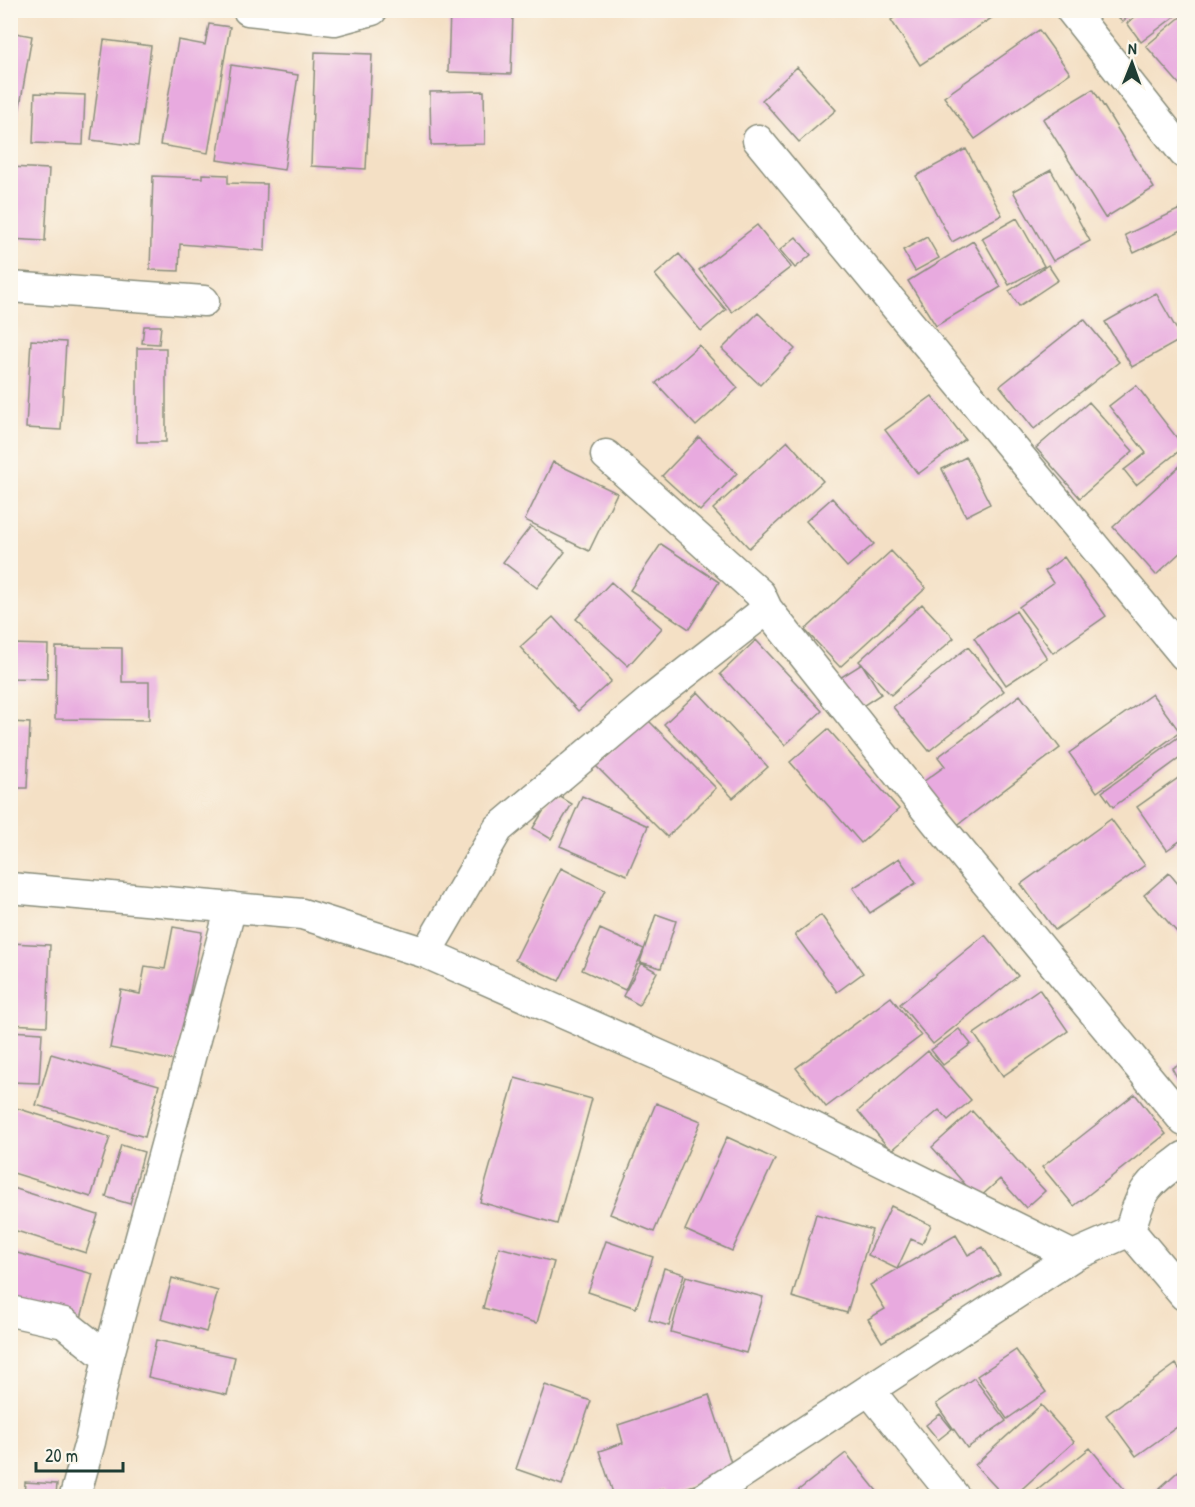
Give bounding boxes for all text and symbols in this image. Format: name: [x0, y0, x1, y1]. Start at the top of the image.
north arrow: [1102, 33, 1162, 93]
text: N: [1128, 37, 1137, 59]
scale bar: [36, 1435, 123, 1473]
text: 20 m: [45, 1443, 78, 1468]

